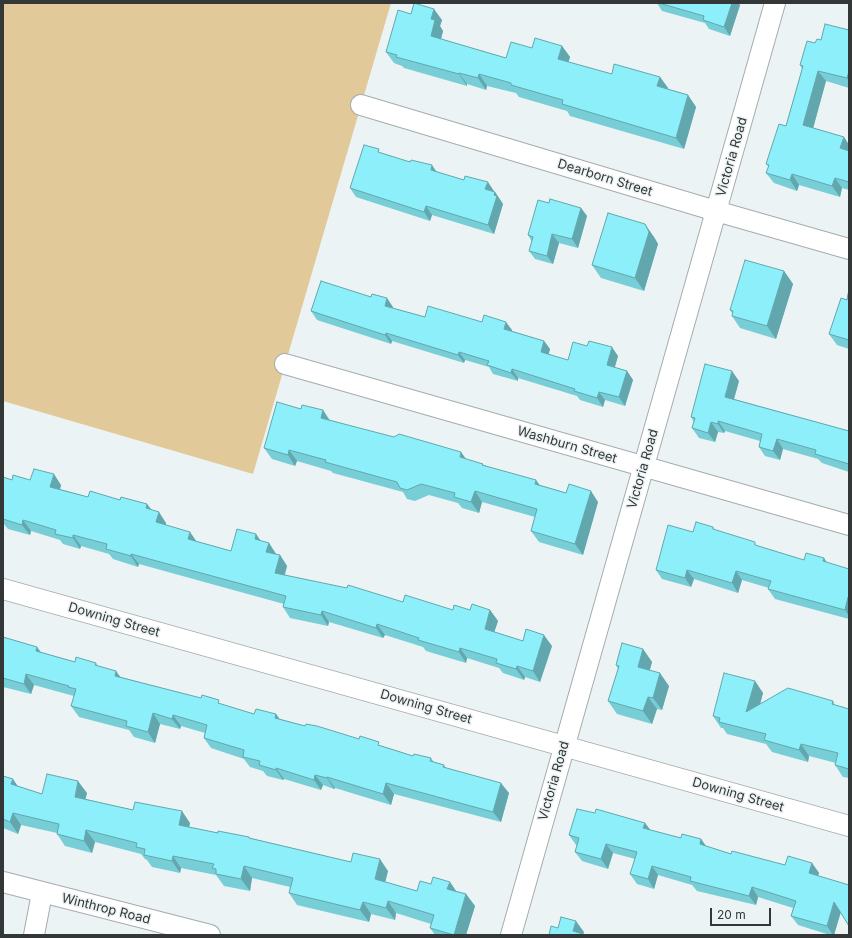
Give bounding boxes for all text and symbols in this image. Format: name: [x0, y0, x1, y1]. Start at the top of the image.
street label: Victoria Road: [713, 115, 751, 199]
street label: Dearborn Street: [556, 156, 654, 200]
street label: Washburn Street: [515, 423, 619, 467]
street label: Victoria Road: [624, 427, 662, 511]
street label: Downing Street: [66, 599, 162, 641]
street label: Downing Street: [378, 686, 474, 728]
street label: Victoria Road: [535, 739, 573, 823]
street label: Downing Street: [690, 774, 786, 816]
street label: Winthrop Road: [60, 890, 152, 928]
scale bar: [712, 900, 773, 926]
text: 20 m: [717, 907, 746, 922]

